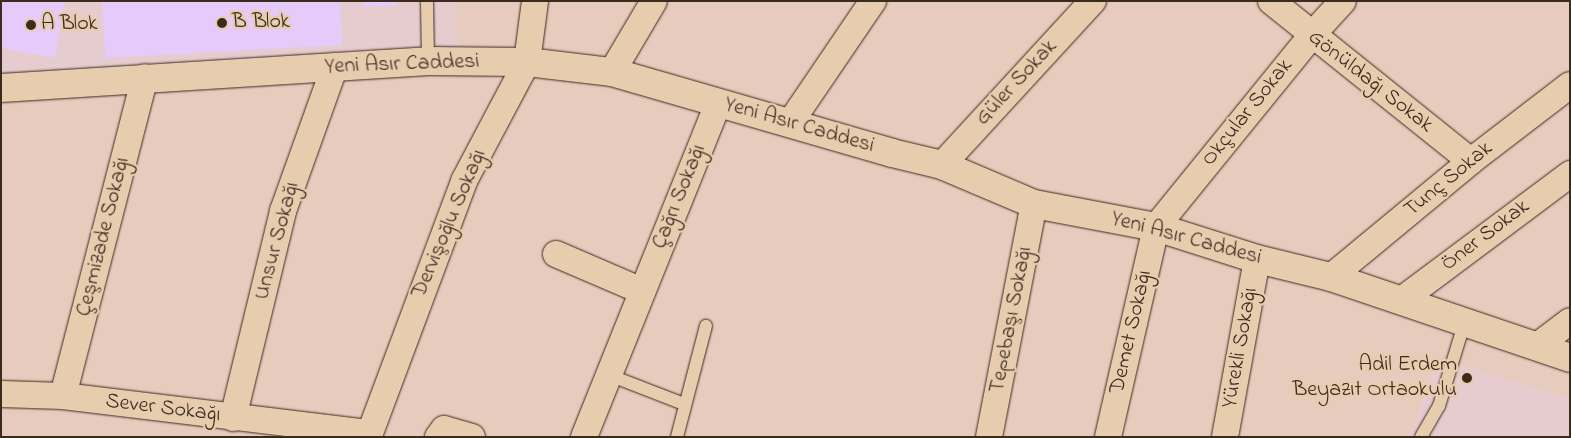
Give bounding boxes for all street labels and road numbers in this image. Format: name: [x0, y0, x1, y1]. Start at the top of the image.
street label: Gönüldağı Sokak: [1302, 25, 1438, 139]
street label: Güler Sokak: [970, 34, 1064, 132]
street label: Yeni Asır Caddesi: [324, 49, 480, 81]
street label: Okçular Sokak: [1197, 54, 1299, 172]
street label: Yeni Asır Caddesi: [721, 92, 877, 160]
street label: Tunç Sokak: [1400, 136, 1498, 224]
street label: Çağrı Sokağı: [647, 141, 713, 253]
street label: Dervişoğlu Sokağı: [407, 146, 493, 302]
street label: Çeşmizade Sokağı: [71, 155, 137, 319]
street label: Unsur Sokağı: [250, 179, 306, 303]
street label: Öner Sokak: [1437, 194, 1535, 278]
street label: Yeni Asır Caddesi: [1108, 206, 1264, 272]
street label: Tepebaşı Sokağı: [985, 244, 1039, 396]
street label: Demet Sokağı: [1105, 268, 1159, 396]
street label: Yürekli Sokağı: [1217, 285, 1265, 411]
street label: Sever Sokağı: [104, 389, 222, 429]

